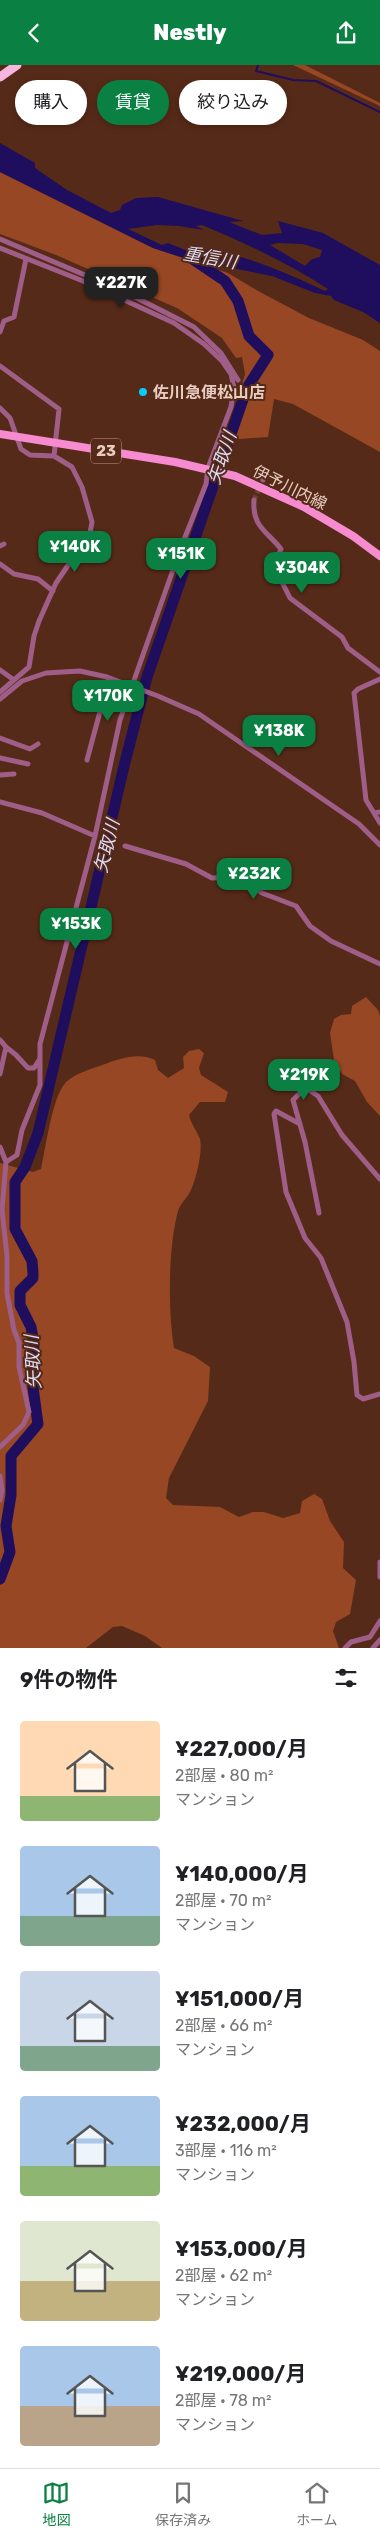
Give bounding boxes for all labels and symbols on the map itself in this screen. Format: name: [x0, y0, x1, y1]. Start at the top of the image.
water label: 重信川: [182, 242, 240, 274]
pin: ¥227K: [86, 267, 156, 309]
place label: 佐川急便松山店: [152, 383, 265, 402]
marker: 佐川急便松山店: [137, 386, 149, 398]
water label: 矢取川: [203, 427, 242, 487]
road number: 23: [91, 439, 121, 463]
street label: 伊予川内線: [250, 461, 330, 514]
pin: ¥140K: [40, 531, 110, 573]
pin: ¥151K: [146, 537, 216, 580]
pin: ¥304K: [267, 551, 337, 594]
pin: ¥170K: [73, 679, 143, 722]
pin: ¥138K: [244, 715, 314, 757]
water label: 矢取川: [90, 815, 125, 875]
pin: ¥232K: [219, 857, 289, 900]
pin: ¥153K: [41, 907, 111, 950]
pin: ¥219K: [269, 1059, 339, 1101]
water label: 矢取川: [20, 1332, 45, 1390]

